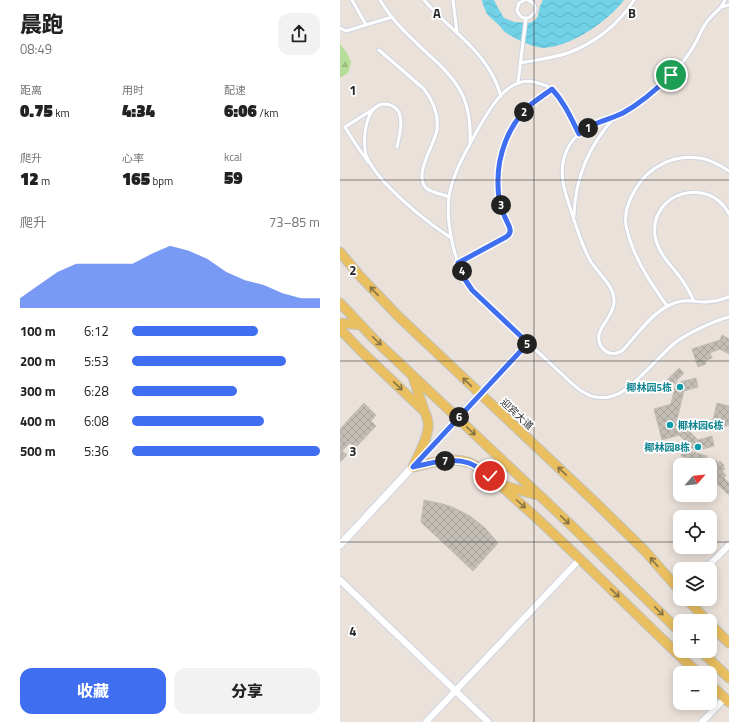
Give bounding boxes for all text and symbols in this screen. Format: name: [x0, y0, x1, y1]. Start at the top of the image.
text: A: [433, 3, 441, 23]
text: B: [628, 3, 636, 23]
text: 晨跑: [20, 7, 64, 41]
button: share: [278, 13, 320, 55]
text: 08:49: [20, 39, 52, 59]
pin: [654, 58, 688, 92]
icon: arrive: [660, 64, 682, 86]
text: 1: [349, 80, 357, 100]
text: 距离: [20, 82, 42, 98]
text: 用时: [122, 82, 144, 98]
text: 配速: [224, 82, 246, 98]
text: 0.75: [20, 98, 53, 124]
text: 4:34: [122, 98, 155, 124]
text: 6:06: [224, 98, 257, 124]
pin: 2: [514, 102, 534, 122]
text: 2: [521, 104, 527, 120]
text: km: [53, 105, 70, 121]
text: /km: [257, 105, 278, 121]
pin: 1: [578, 118, 598, 138]
text: 1: [585, 120, 591, 136]
text: kcal: [224, 149, 242, 165]
text: 爬升: [20, 150, 42, 166]
text: 心率: [122, 150, 144, 166]
text: 59: [224, 165, 243, 191]
text: 12: [20, 166, 39, 192]
text: 165: [122, 166, 150, 192]
text: m: [39, 173, 50, 189]
text: bpm: [150, 173, 173, 189]
pin: 3: [491, 195, 511, 215]
text: 3: [498, 197, 504, 213]
text: 爬升: [20, 212, 46, 232]
text: 73–85 m: [269, 212, 320, 232]
text: 2: [349, 260, 357, 280]
pin: 4: [452, 261, 472, 281]
text: 4: [459, 263, 465, 279]
one-way arrow: [369, 286, 379, 296]
text: 100 m: [20, 321, 56, 341]
text: 6:12: [84, 321, 109, 341]
pin: 5: [517, 334, 537, 354]
one-way arrow: [372, 336, 382, 346]
text: 5: [524, 336, 530, 352]
text: 200 m: [20, 351, 56, 371]
text: 5:53: [84, 351, 109, 371]
one-way arrow: [462, 377, 472, 386]
place label: 椰林园5栋: [625, 380, 672, 395]
text: 300 m: [20, 381, 56, 401]
text: 6:28: [84, 381, 109, 401]
one-way arrow: [393, 381, 403, 391]
marker: 椰林园5栋: [675, 382, 685, 392]
street label: 迎宾大道: [497, 395, 537, 433]
pin: 6: [449, 407, 469, 427]
text: 6: [456, 409, 462, 425]
text: 400 m: [20, 411, 56, 431]
text: 6:08: [84, 411, 109, 431]
place label: 椰林园6栋: [677, 418, 724, 433]
marker: 椰林园6栋: [665, 420, 675, 430]
one-way arrow: [466, 426, 476, 435]
place label: 椰林园8栋: [643, 440, 690, 455]
text: 500 m: [20, 441, 56, 461]
text: 5:36: [84, 441, 109, 461]
text: 3: [349, 441, 357, 461]
marker: 椰林园8栋: [693, 442, 703, 452]
pin: 7: [435, 451, 455, 471]
text: 7: [442, 453, 448, 469]
north arrow: [673, 458, 717, 502]
map controls: [673, 458, 717, 710]
pin: [473, 459, 507, 493]
icon: check: [479, 465, 501, 487]
one-way arrow: [557, 467, 567, 476]
one-way arrow: [515, 499, 525, 508]
button: locate: [673, 510, 717, 554]
one-way arrow: [560, 515, 570, 525]
one-way arrow: [650, 557, 659, 567]
button: layers: [673, 562, 717, 606]
one-way arrow: [610, 588, 620, 598]
one-way arrow: [654, 606, 664, 616]
button: +: [673, 614, 717, 658]
text: 4: [349, 621, 357, 641]
button: −: [673, 666, 717, 710]
button: 收藏: [20, 668, 166, 714]
button: 分享: [174, 668, 320, 714]

